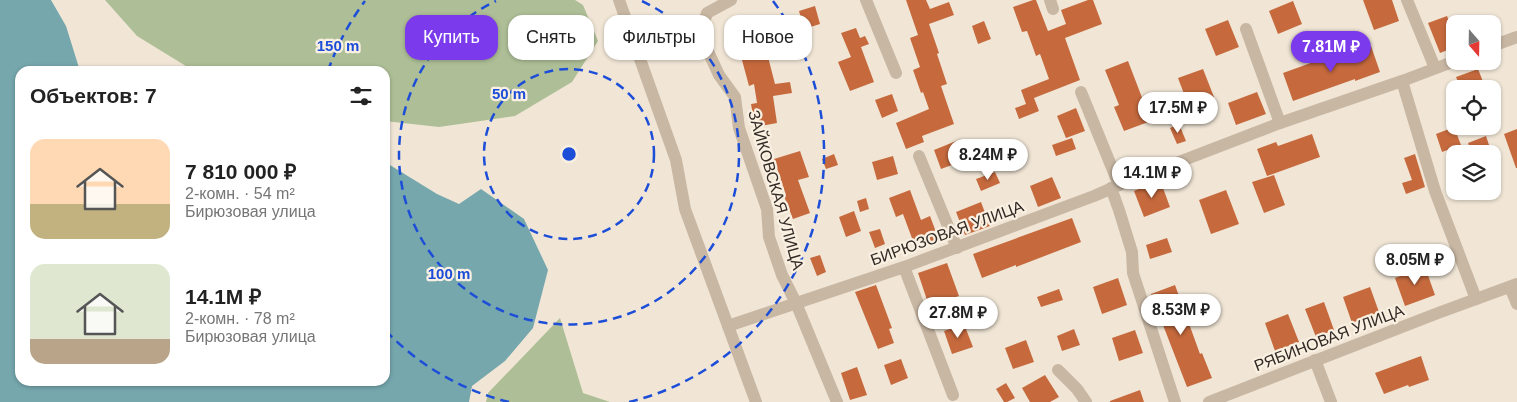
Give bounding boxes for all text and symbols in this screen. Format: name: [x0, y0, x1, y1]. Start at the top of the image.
chip: Купить: [405, 15, 498, 60]
chip: Снять: [508, 15, 594, 60]
chip: Фильтры: [604, 15, 714, 60]
chip: Новое: [724, 15, 812, 60]
north arrow: [1446, 15, 1501, 70]
map controls: [1446, 15, 1501, 200]
pin: 7.81M ₽: [1285, 30, 1377, 73]
text: 150 m: [317, 37, 359, 54]
text: 7.81M ₽: [1302, 38, 1360, 55]
button: locate: [1446, 80, 1501, 135]
icon: filters: [347, 82, 375, 110]
text: Объектов: 7: [30, 84, 157, 107]
text: 50 m: [492, 85, 526, 102]
pin: 17.5M ₽: [1132, 92, 1224, 134]
text: 17.5M ₽: [1149, 99, 1207, 116]
street label: ЗАЙКОВСКАЯ УЛИЦА: [745, 108, 808, 272]
pin: 8.24M ₽: [942, 138, 1034, 181]
centre of rings: [560, 145, 578, 163]
button: layers: [1446, 145, 1501, 200]
text: 8.24M ₽: [959, 146, 1017, 163]
pin: 14.1M ₽: [1106, 156, 1198, 199]
icon: home: [70, 159, 130, 219]
text: 7 810 000 ₽: [185, 160, 296, 183]
text: 14.1M ₽: [1123, 164, 1181, 181]
text: 2-комн. · 54 m²: [185, 185, 295, 202]
street label: БИРЮЗОВАЯ УЛИЦА: [868, 197, 1026, 269]
text: Бирюзовая улица: [185, 203, 316, 220]
pin: 8.05M ₽: [1369, 244, 1461, 286]
text: 8.05M ₽: [1386, 251, 1444, 268]
text: 100 m: [428, 265, 470, 282]
icon: home: [70, 284, 130, 344]
text: 14.1M ₽: [185, 285, 261, 308]
pin: 8.53M ₽: [1135, 294, 1227, 336]
pin: 27.8M ₽: [912, 296, 1004, 339]
text: 8.53M ₽: [1152, 301, 1210, 318]
street label: РЯБИНОВАЯ УЛИЦА: [1252, 301, 1406, 374]
text: 27.8M ₽: [929, 304, 987, 321]
text: 2-комн. · 78 m²: [185, 310, 295, 327]
text: Бирюзовая улица: [185, 328, 316, 345]

